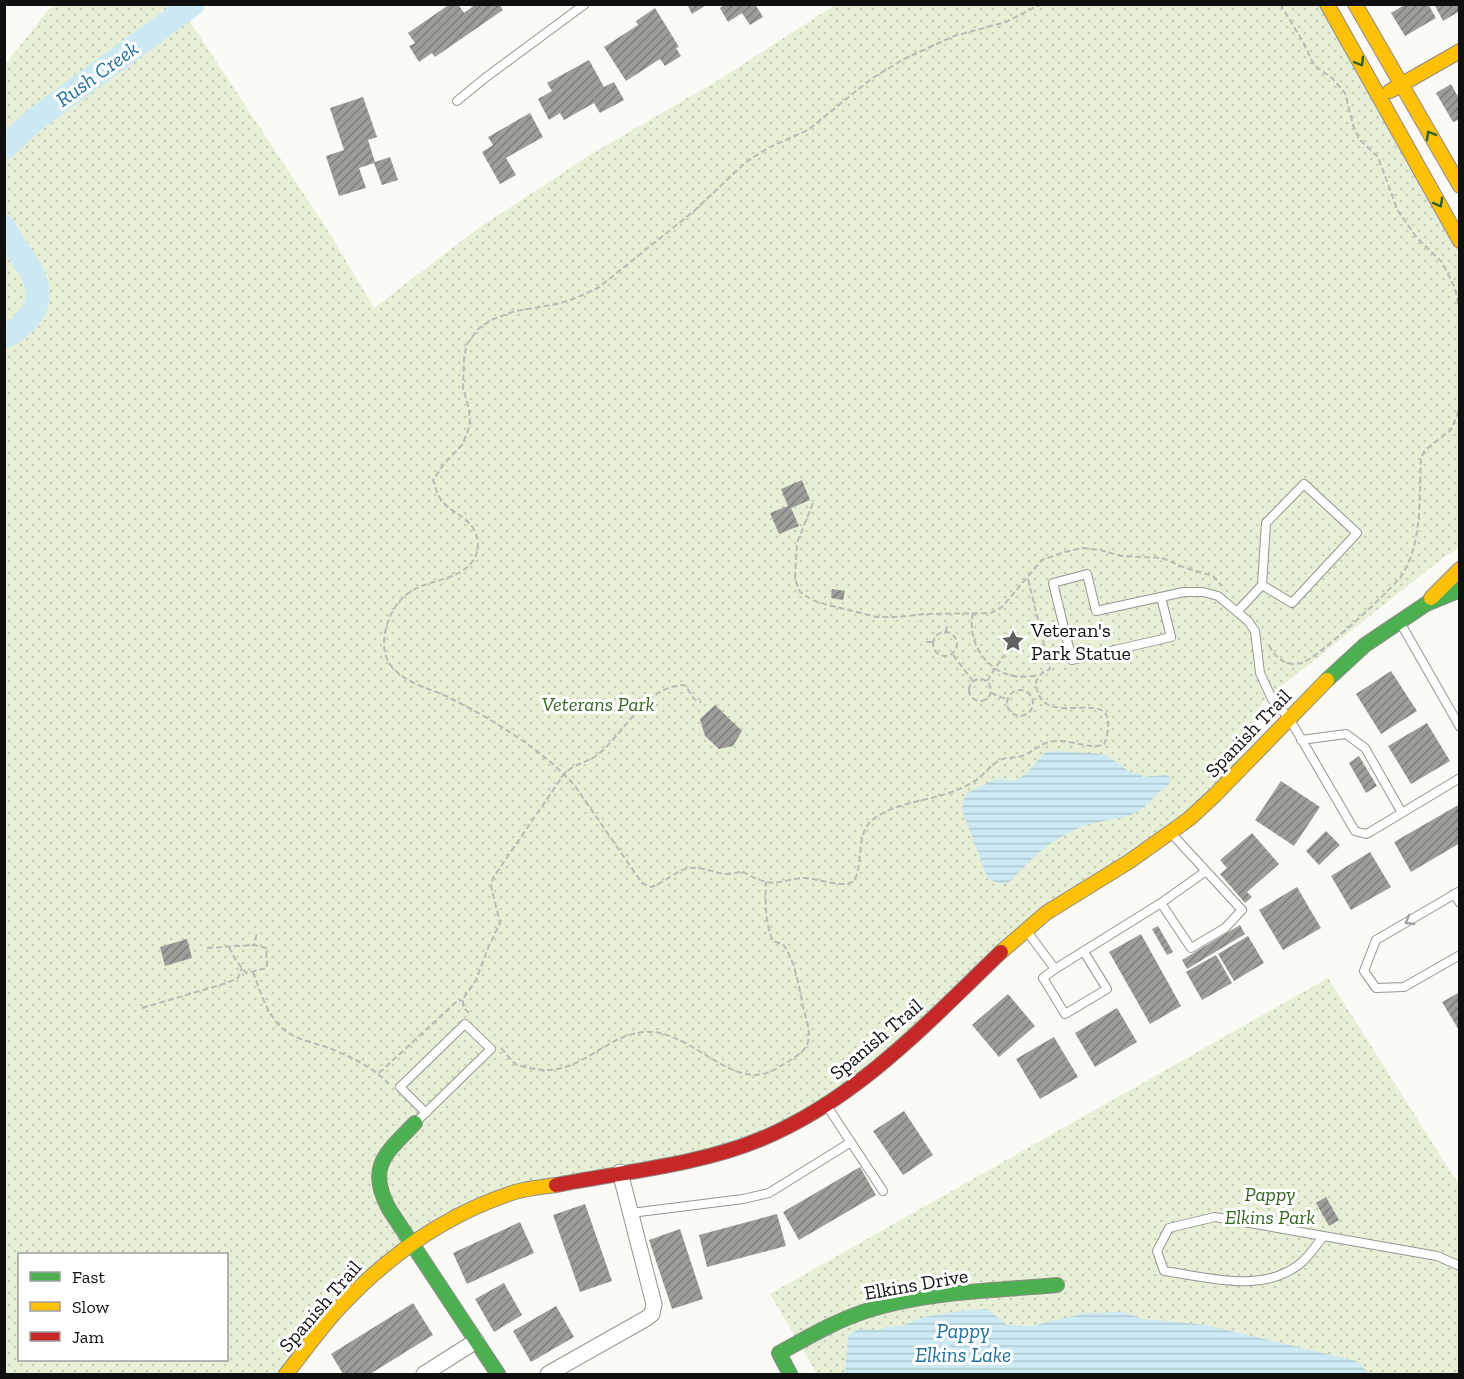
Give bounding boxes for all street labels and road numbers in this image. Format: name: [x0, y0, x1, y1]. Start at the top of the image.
street label: Spanish Trail: [1200, 684, 1296, 782]
street label: Spanish Trail: [825, 993, 927, 1085]
street label: Spanish Trail: [274, 1255, 366, 1357]
street label: Elkins Drive: [862, 1263, 970, 1305]

